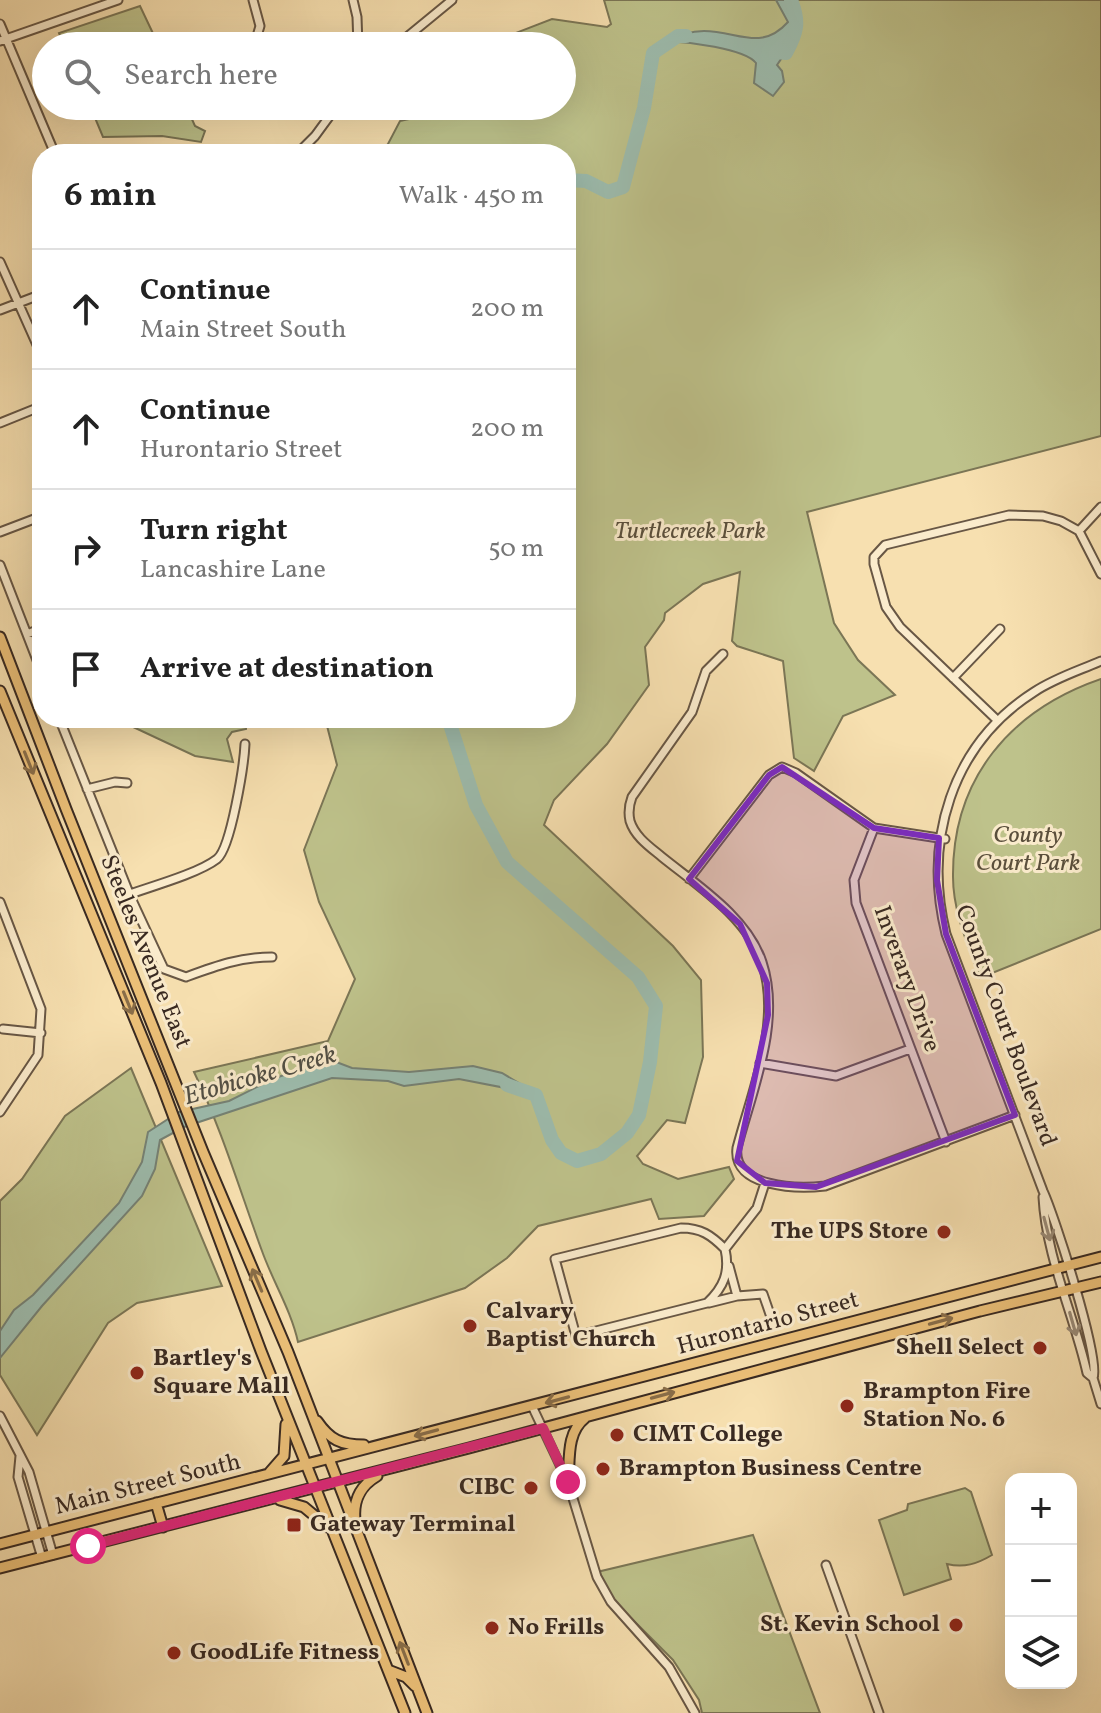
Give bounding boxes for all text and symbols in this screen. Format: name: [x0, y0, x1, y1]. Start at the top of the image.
search box: [32, 32, 576, 120]
icon: search: [60, 54, 104, 98]
text: Search here: [124, 55, 278, 97]
text: 6 min: [64, 173, 157, 220]
text: Walk · 450 m: [399, 178, 544, 214]
text: Continue: [140, 270, 271, 312]
icon: ahead: [64, 287, 108, 331]
text: 200 m: [470, 291, 544, 327]
text: Main Street South: [140, 312, 347, 348]
text: Continue: [140, 390, 271, 432]
icon: ahead: [64, 407, 108, 451]
text: 200 m: [470, 411, 544, 447]
text: Hurontario Street: [140, 432, 342, 468]
text: Turn right: [140, 510, 288, 552]
park label: Turtlecreek Park: [614, 515, 766, 549]
icon: right: [64, 527, 108, 571]
text: 50 m: [488, 531, 544, 567]
text: Lancashire Lane: [140, 552, 326, 588]
icon: arrive: [64, 647, 108, 691]
text: Arrive at destination: [140, 648, 434, 690]
one-way arrow: [23, 750, 38, 775]
park label: County Court Park: [976, 819, 1080, 881]
street label: Steeles Avenue East: [91, 850, 199, 1054]
street label: County Court Boulevard: [945, 900, 1065, 1152]
street label: Inverary Drive: [864, 901, 948, 1057]
one-way arrow: [122, 990, 137, 1015]
water label: Etobicoke Creek: [179, 1037, 341, 1115]
place label: The UPS Store: [771, 1215, 928, 1249]
one-way arrow: [1041, 1216, 1056, 1242]
marker: The UPS Store: [935, 1223, 953, 1241]
one-way arrow: [249, 1268, 264, 1293]
street label: Hurontario Street: [673, 1283, 863, 1365]
place label: Calvary Baptist Church: [486, 1295, 656, 1357]
one-way arrow: [1067, 1311, 1081, 1336]
one-way arrow: [927, 1312, 953, 1327]
marker: Calvary Baptist Church: [461, 1317, 479, 1335]
place label: Shell Select: [896, 1331, 1024, 1365]
marker: Shell Select: [1031, 1339, 1049, 1357]
place label: Bartley's Square Mall: [153, 1342, 290, 1404]
marker: Bartley's Square Mall: [128, 1364, 146, 1382]
place label: Brampton Fire Station No. 6: [863, 1375, 1031, 1437]
one-way arrow: [649, 1387, 675, 1402]
one-way arrow: [545, 1393, 571, 1408]
marker: Brampton Fire Station No. 6: [838, 1397, 856, 1415]
place label: CIMT College: [633, 1418, 783, 1452]
one-way arrow: [413, 1426, 439, 1441]
marker: CIMT College: [608, 1426, 626, 1444]
street label: Main Street South: [51, 1445, 245, 1525]
place label: Brampton Business Centre: [619, 1452, 922, 1486]
marker: Brampton Business Centre: [594, 1460, 612, 1478]
route end: [550, 1464, 586, 1500]
place label: CIBC: [459, 1471, 515, 1505]
map controls: [1005, 1473, 1077, 1689]
button: +: [1005, 1473, 1077, 1545]
marker: CIBC: [522, 1479, 540, 1497]
place label: Gateway Terminal: [310, 1508, 516, 1542]
marker: Gateway Terminal: [285, 1516, 303, 1534]
route start: [70, 1528, 106, 1564]
button: −: [1005, 1545, 1077, 1617]
place label: St. Kevin School: [760, 1608, 940, 1642]
place label: No Frills: [508, 1611, 604, 1645]
marker: St. Kevin School: [947, 1616, 965, 1634]
button: layers: [1005, 1617, 1077, 1689]
marker: No Frills: [483, 1619, 501, 1637]
place label: GoodLife Fitness: [190, 1636, 379, 1670]
one-way arrow: [396, 1641, 410, 1666]
marker: GoodLife Fitness: [165, 1644, 183, 1662]

